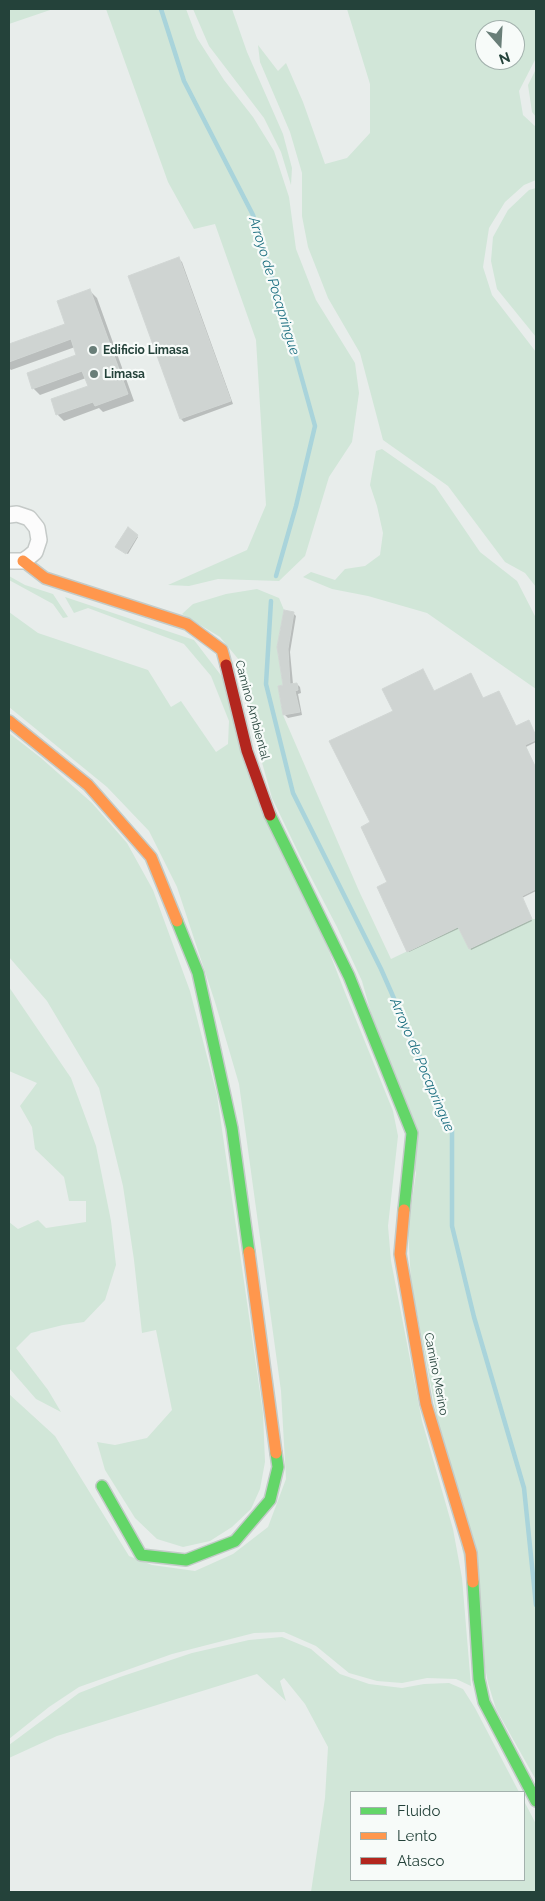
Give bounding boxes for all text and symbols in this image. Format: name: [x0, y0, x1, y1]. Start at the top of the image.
north arrow: [475, 20, 525, 70]
text: N: [497, 49, 512, 68]
water label: Arroyo de Pocapringue: [245, 215, 303, 357]
place label: Edificio Limasa: [103, 343, 189, 357]
marker: Edificio Limasa: [87, 344, 99, 356]
place label: Limasa: [104, 367, 145, 381]
marker: Limasa: [88, 368, 100, 380]
street label: Camino Ambiental: [232, 659, 272, 761]
water label: Arroyo de Pocapringue: [386, 996, 458, 1134]
street label: Camino Merino: [421, 1331, 451, 1417]
legend: [350, 1791, 525, 1881]
text: Fluido: [397, 1802, 440, 1820]
text: Lento: [397, 1827, 437, 1845]
text: Atasco: [397, 1852, 444, 1870]

